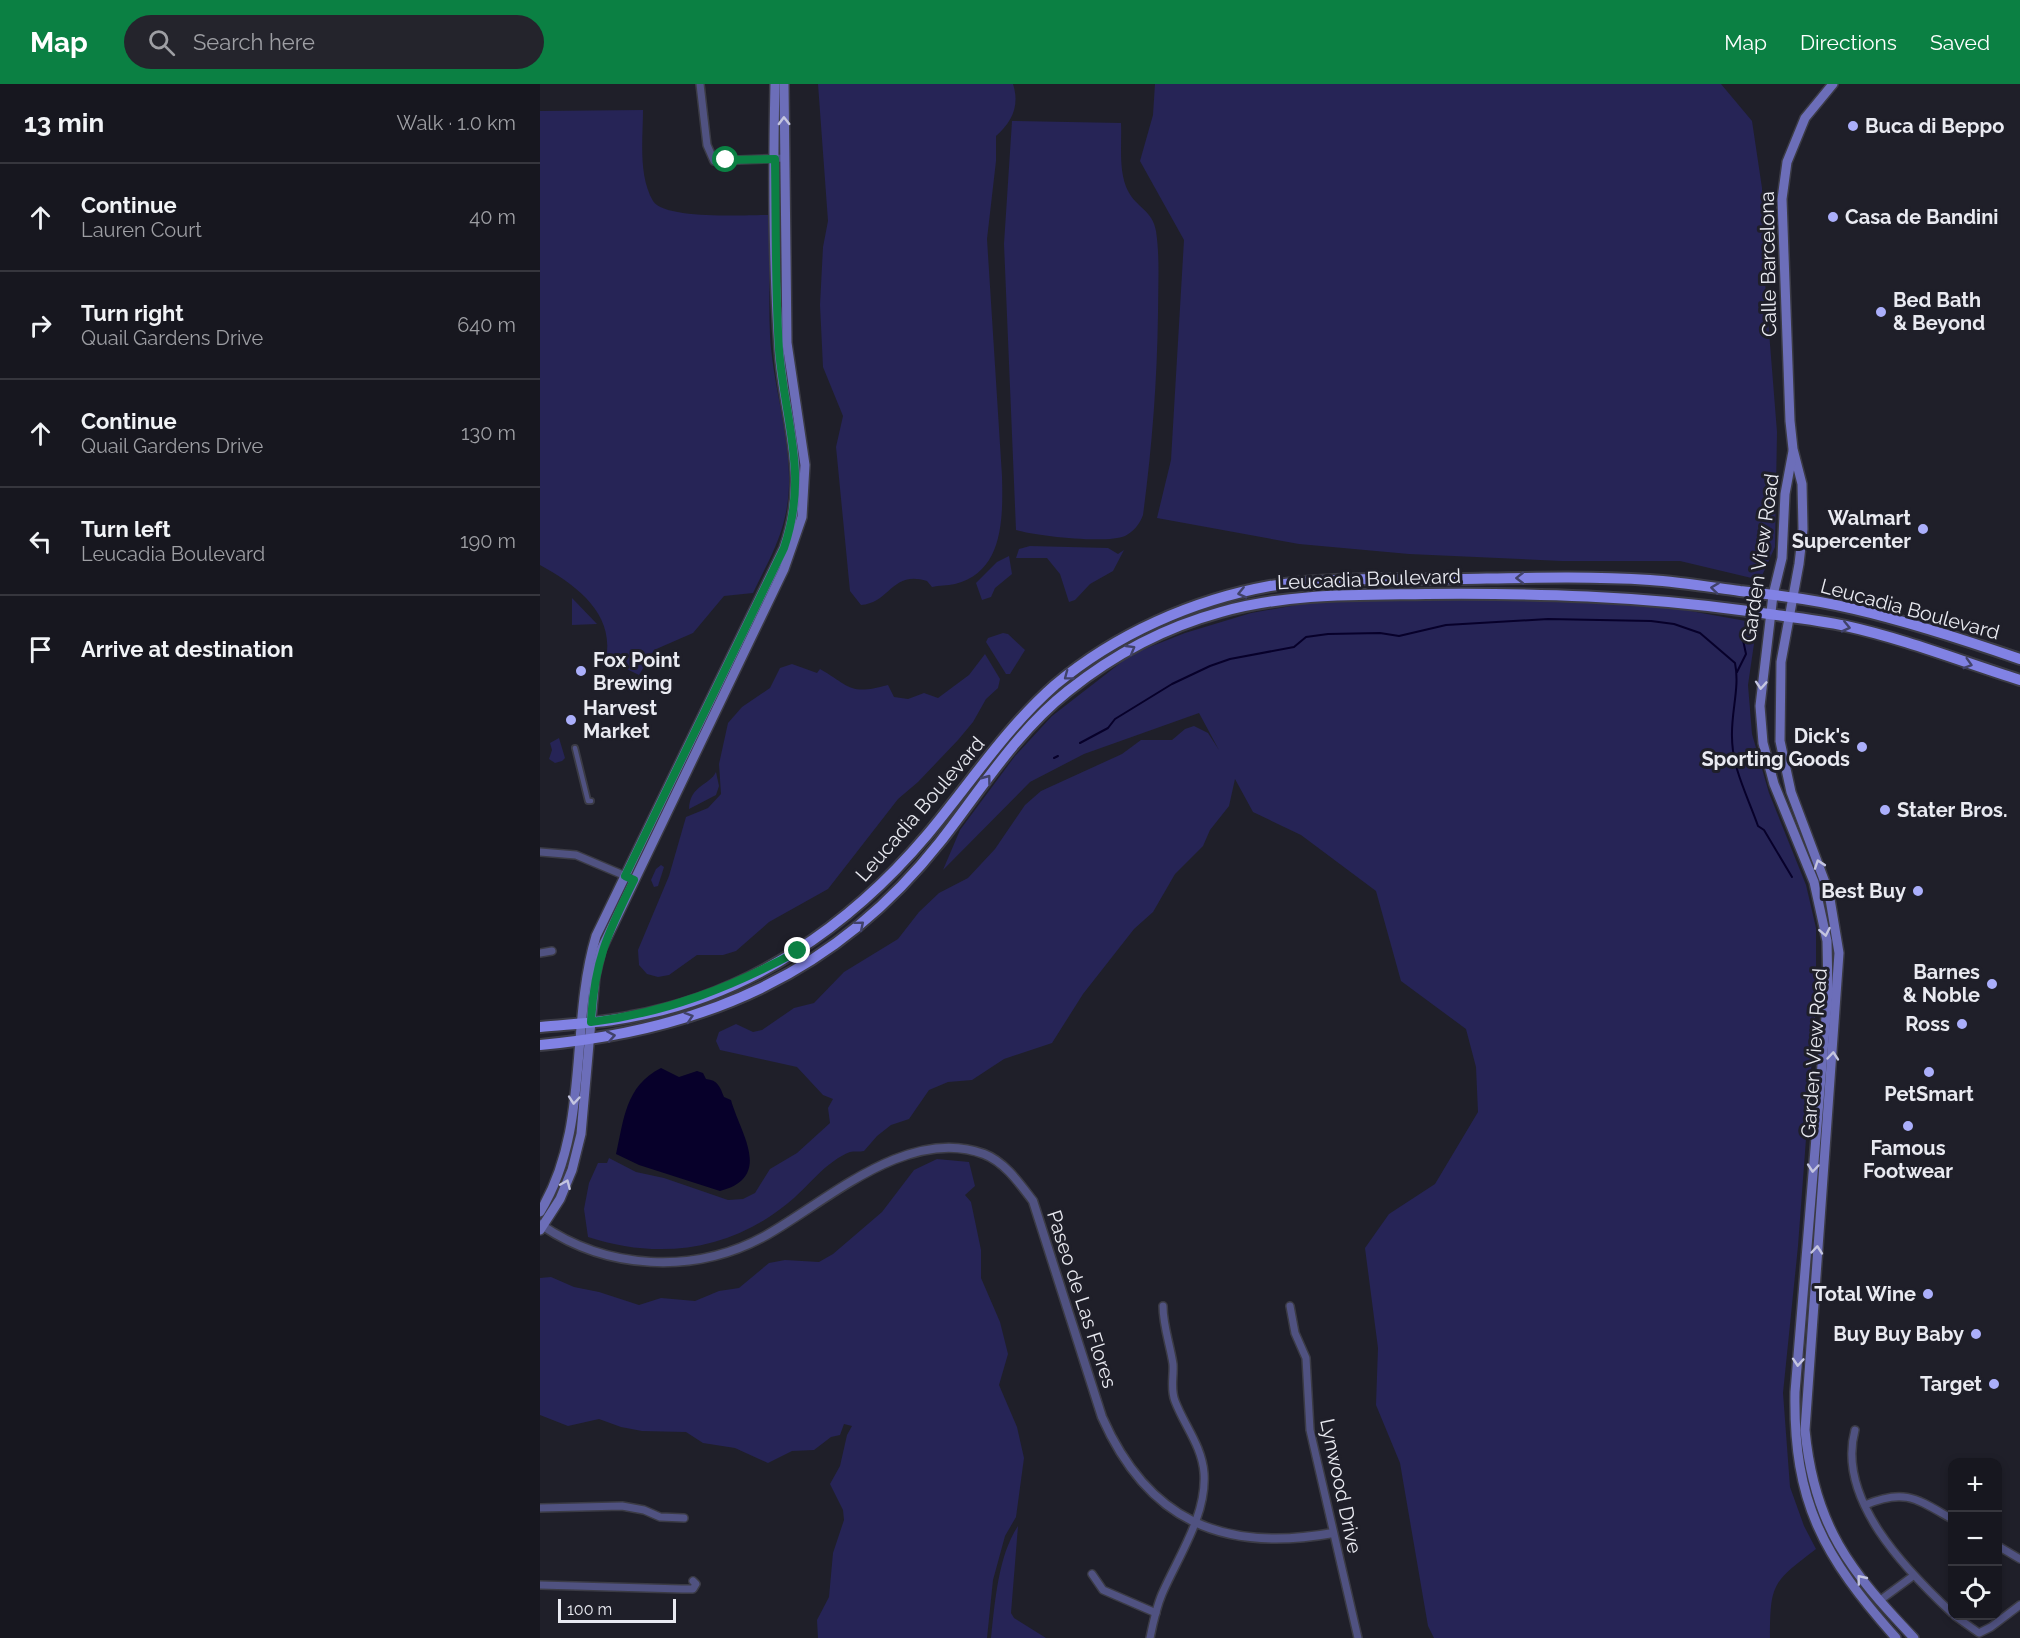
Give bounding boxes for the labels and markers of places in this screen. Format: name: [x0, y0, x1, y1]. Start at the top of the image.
place label: Buca di Beppo: [1865, 114, 2004, 138]
marker: Buca di Beppo: [1846, 119, 1860, 133]
place label: Casa de Bandini: [1845, 205, 1998, 229]
marker: Casa de Bandini: [1826, 210, 1840, 224]
place label: Bed Bath & Beyond: [1893, 288, 1985, 335]
marker: Bed Bath & Beyond: [1874, 305, 1888, 319]
place label: Walmart Supercenter: [1792, 506, 1911, 553]
marker: Walmart Supercenter: [1916, 522, 1930, 536]
place label: Fox Point Brewing: [593, 648, 680, 695]
marker: Fox Point Brewing: [574, 664, 588, 678]
place label: Harvest Market: [583, 696, 657, 743]
marker: Harvest Market: [564, 713, 578, 727]
place label: Dick's Sporting Goods: [1701, 724, 1850, 771]
marker: Dick's Sporting Goods: [1855, 740, 1869, 754]
place label: Stater Bros.: [1897, 798, 2007, 822]
marker: Stater Bros.: [1878, 803, 1892, 817]
place label: Best Buy: [1821, 879, 1906, 903]
marker: Best Buy: [1911, 884, 1925, 898]
place label: Barnes & Noble: [1903, 960, 1980, 1007]
marker: Barnes & Noble: [1985, 977, 1999, 991]
place label: Ross: [1905, 1012, 1950, 1036]
marker: Ross: [1955, 1017, 1969, 1031]
marker: PetSmart: [1922, 1065, 1936, 1079]
place label: PetSmart: [1884, 1082, 1974, 1106]
marker: Famous Footwear: [1901, 1119, 1915, 1133]
place label: Famous Footwear: [1863, 1136, 1953, 1183]
place label: Total Wine: [1814, 1282, 1916, 1306]
marker: Total Wine: [1921, 1287, 1935, 1301]
place label: Buy Buy Baby: [1833, 1322, 1964, 1346]
marker: Buy Buy Baby: [1969, 1327, 1983, 1341]
place label: Target: [1920, 1372, 1982, 1396]
marker: Target: [1987, 1377, 2001, 1391]

